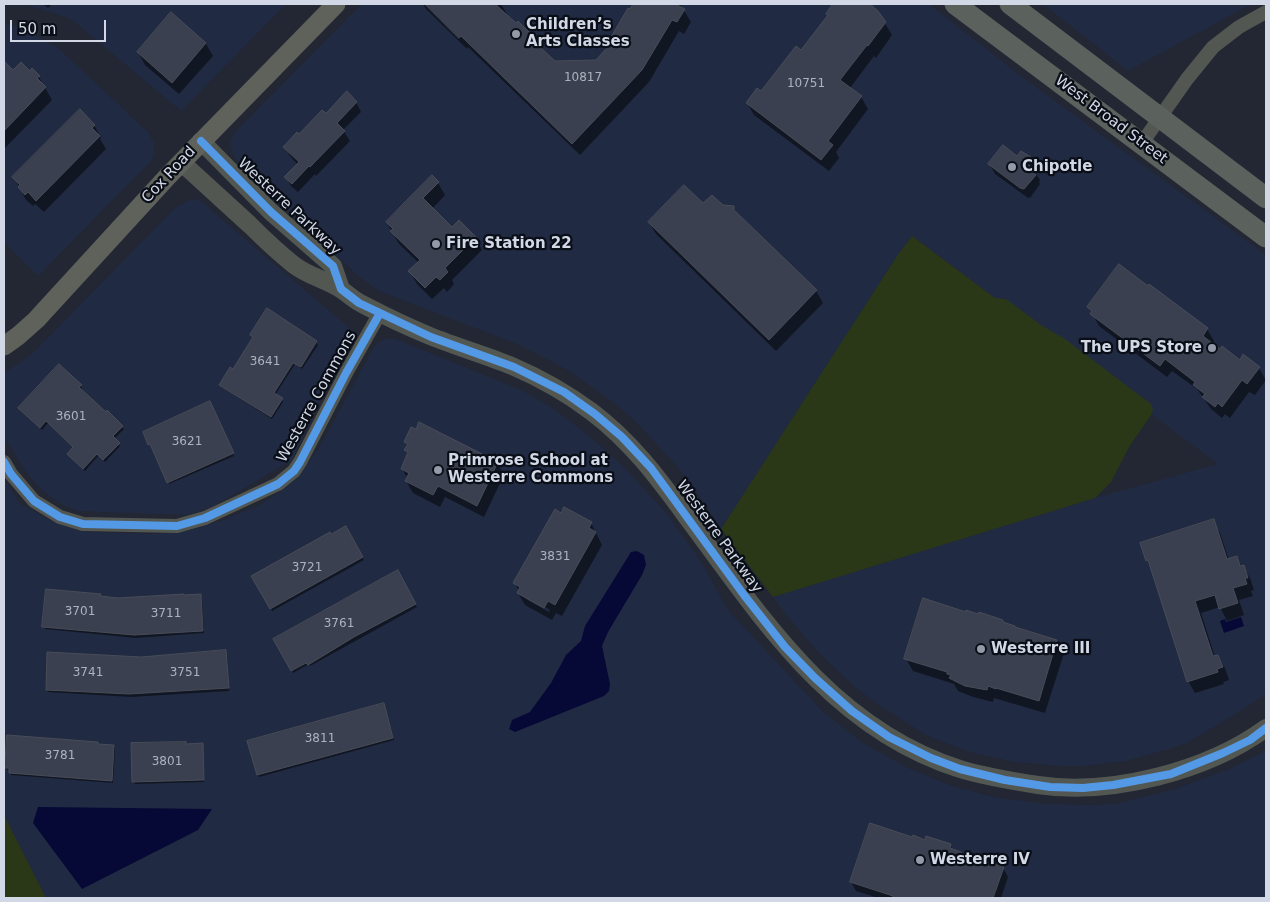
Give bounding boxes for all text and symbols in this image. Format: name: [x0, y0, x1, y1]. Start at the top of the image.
scale bar: [12, 10, 109, 42]
place label: Children’s Arts Classes: [526, 16, 630, 51]
text: 50 m: [18, 20, 56, 38]
marker: Children’s Arts Classes: [510, 28, 522, 40]
house number: 10817: [564, 71, 602, 85]
street label: West Broad Street: [1051, 72, 1171, 168]
house number: 10751: [787, 77, 825, 91]
street label: Cox Road: [138, 143, 200, 207]
street label: Westerre Parkway: [234, 155, 344, 259]
place label: Chipotle: [1022, 158, 1092, 176]
marker: Chipotle: [1006, 161, 1018, 173]
place label: Fire Station 22: [446, 235, 572, 253]
marker: Fire Station 22: [430, 238, 442, 250]
street label: Westerre Commons: [273, 328, 361, 466]
place label: The UPS Store: [1081, 339, 1202, 357]
marker: The UPS Store: [1206, 342, 1218, 354]
house number: 3641: [250, 355, 280, 369]
house number: 3601: [56, 410, 86, 424]
house number: 3621: [172, 435, 202, 449]
place label: Primrose School at Westerre Commons: [448, 452, 613, 487]
marker: Primrose School at Westerre Commons: [432, 464, 444, 476]
street label: Westerre Parkway: [672, 477, 766, 597]
house number: 3831: [540, 550, 570, 564]
house number: 3721: [292, 561, 322, 575]
house number: 3701: [65, 605, 95, 619]
house number: 3711: [151, 607, 181, 621]
house number: 3761: [324, 617, 354, 631]
place label: Westerre III: [991, 640, 1090, 658]
marker: Westerre III: [975, 643, 987, 655]
house number: 3741: [73, 666, 103, 680]
house number: 3751: [170, 666, 200, 680]
house number: 3811: [305, 732, 335, 746]
house number: 3781: [45, 749, 75, 763]
house number: 3801: [152, 755, 182, 769]
place label: Westerre IV: [930, 851, 1030, 869]
marker: Westerre IV: [914, 854, 926, 866]

